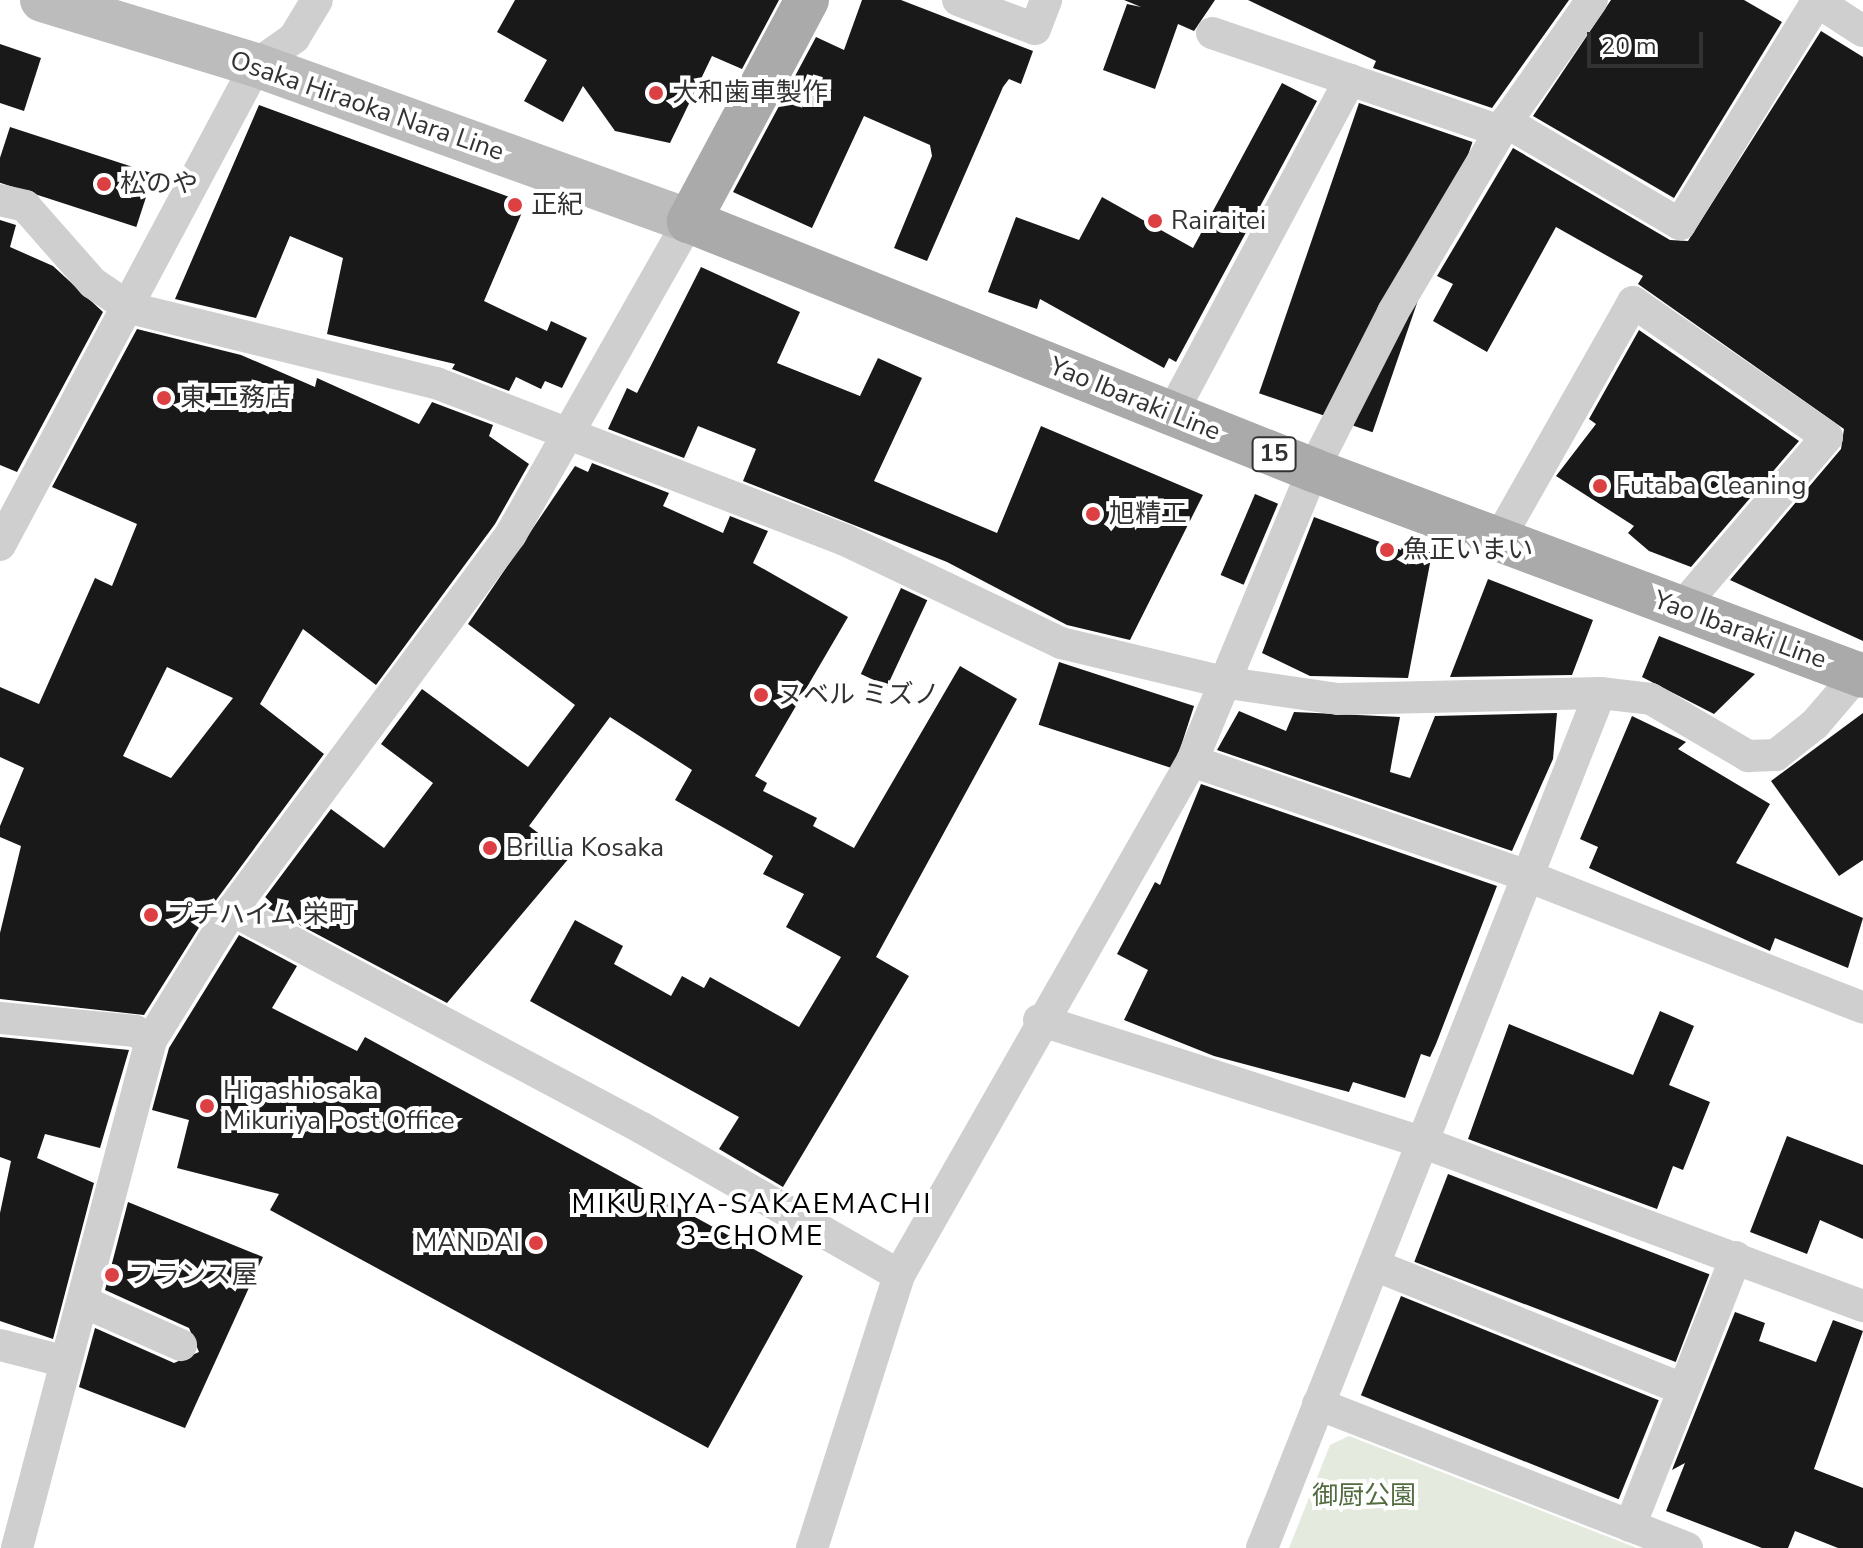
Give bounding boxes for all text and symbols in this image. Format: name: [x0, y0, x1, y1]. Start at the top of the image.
scale bar: [1591, 16, 1707, 66]
text: 20 m: [1601, 30, 1657, 62]
street label: Osaka Hiraoka Nara Line: [226, 44, 508, 168]
place label: 大和歯車製作: [672, 77, 828, 109]
marker: 大和歯車製作: [647, 84, 665, 102]
place label: 松のや: [120, 168, 198, 200]
marker: 松のや: [95, 175, 113, 193]
place label: 正紀: [531, 189, 583, 221]
marker: 正紀: [506, 196, 524, 214]
place label: Rairaitei: [1171, 205, 1266, 237]
marker: Rairaitei: [1146, 212, 1164, 230]
street label: Yao Ibaraki Line: [1045, 351, 1225, 447]
place label: 東 工務店: [180, 382, 291, 414]
marker: 東 工務店: [155, 389, 173, 407]
road number: 15: [1250, 434, 1298, 474]
place label: Futaba Cleaning: [1616, 470, 1807, 502]
marker: Futaba Cleaning: [1591, 477, 1609, 495]
place label: 旭精工: [1109, 498, 1187, 530]
marker: 旭精工: [1084, 505, 1102, 523]
place label: 魚正いまい: [1403, 534, 1533, 566]
marker: 魚正いまい: [1378, 541, 1396, 559]
street label: Yao Ibaraki Line: [1649, 584, 1831, 676]
place label: ヌベル ミズノ: [777, 679, 940, 711]
marker: ヌベル ミズノ: [752, 686, 770, 704]
place label: Brillia Kosaka: [506, 832, 664, 864]
marker: Brillia Kosaka: [481, 839, 499, 857]
place label: プチハイム 栄町: [167, 899, 356, 931]
marker: プチハイム 栄町: [142, 906, 160, 924]
place label: Higashiosaka Mikuriya Post Office: [223, 1075, 455, 1136]
marker: Higashiosaka Mikuriya Post Office: [198, 1097, 216, 1115]
district label: MIKURIYA-SAKAEMACHI 3-CHOME: [571, 1187, 933, 1253]
place label: MANDAI: [415, 1227, 520, 1259]
marker: MANDAI: [527, 1234, 545, 1252]
place label: フランス屋: [128, 1259, 258, 1291]
marker: フランス屋: [103, 1266, 121, 1284]
park label: 御厨公園: [1312, 1480, 1416, 1512]

